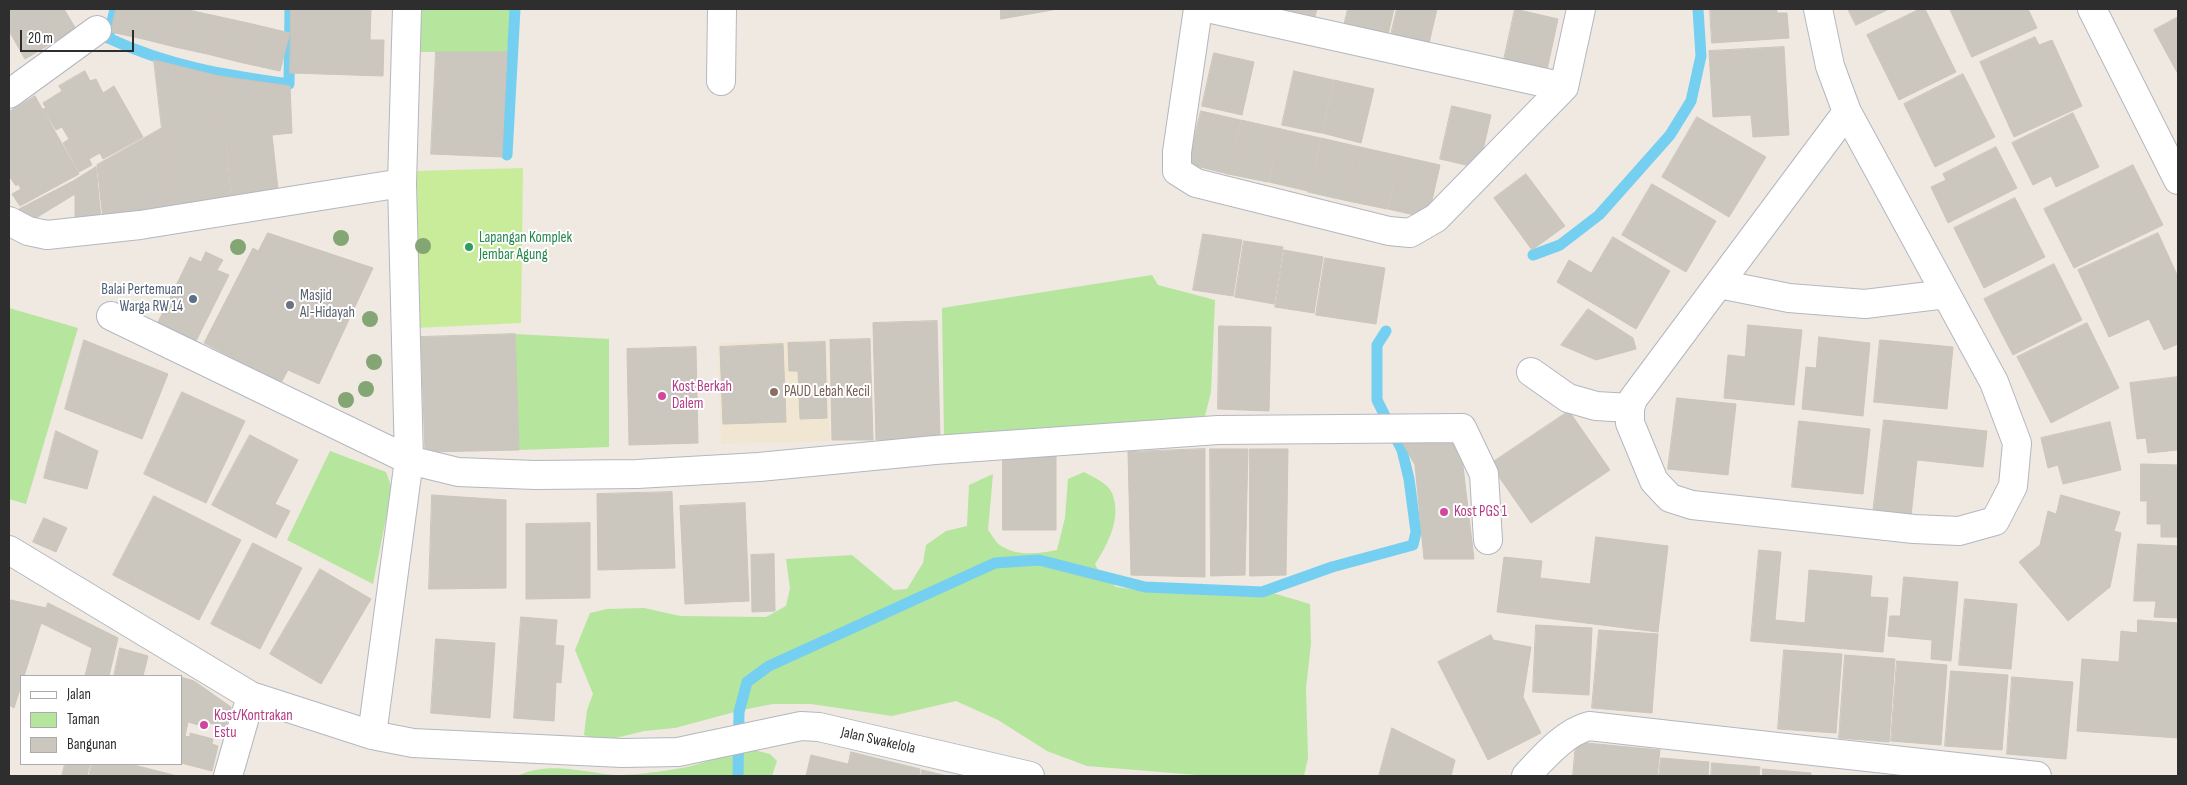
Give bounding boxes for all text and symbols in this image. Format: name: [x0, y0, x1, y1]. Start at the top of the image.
scale bar: [22, 20, 136, 52]
text: 20 m: [28, 29, 53, 48]
place label: Lapangan Komplek Jembar Agung: [479, 229, 572, 264]
marker: Lapangan Komplek Jembar Agung: [463, 241, 475, 253]
place label: Balai Pertemuan Warga RW 14: [101, 281, 183, 316]
place label: Masjid Al-Hidayah: [300, 287, 355, 322]
marker: Balai Pertemuan Warga RW 14: [187, 293, 199, 305]
marker: Masjid Al-Hidayah: [284, 299, 296, 311]
place label: Kost Berkah Dalem: [672, 378, 732, 413]
place label: PAUD Lebah Kecil: [784, 383, 870, 401]
marker: PAUD Lebah Kecil: [768, 386, 780, 398]
marker: Kost Berkah Dalem: [656, 390, 668, 402]
place label: Kost PGS 1: [1454, 503, 1507, 521]
marker: Kost PGS 1: [1438, 506, 1450, 518]
legend: [20, 675, 182, 765]
text: Jalan: [67, 685, 91, 704]
place label: Kost/Kontrakan Estu: [214, 707, 293, 742]
text: Taman: [67, 710, 100, 729]
marker: Kost/Kontrakan Estu: [198, 719, 210, 731]
street label: Jalan Swakelola: [839, 724, 917, 758]
text: Bangunan: [67, 735, 117, 754]

